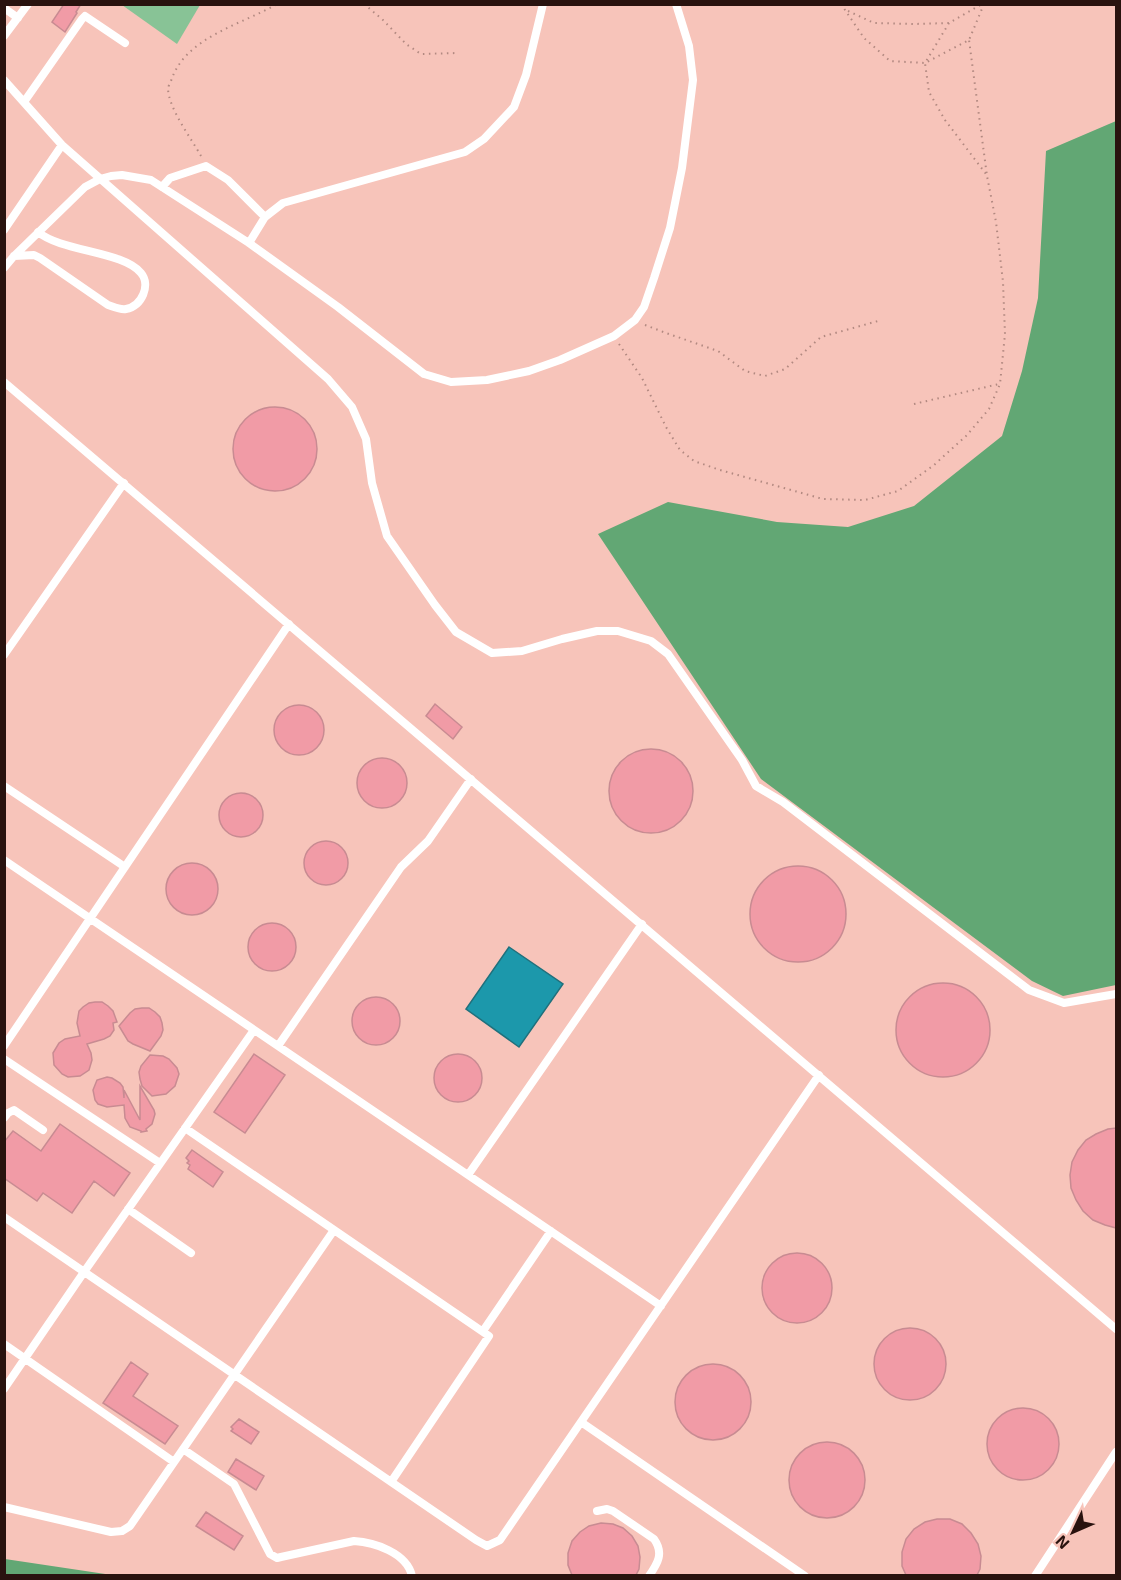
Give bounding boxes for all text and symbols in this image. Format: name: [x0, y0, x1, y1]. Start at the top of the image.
north arrow: [1043, 1502, 1103, 1562]
text: N: [1051, 1532, 1073, 1554]

